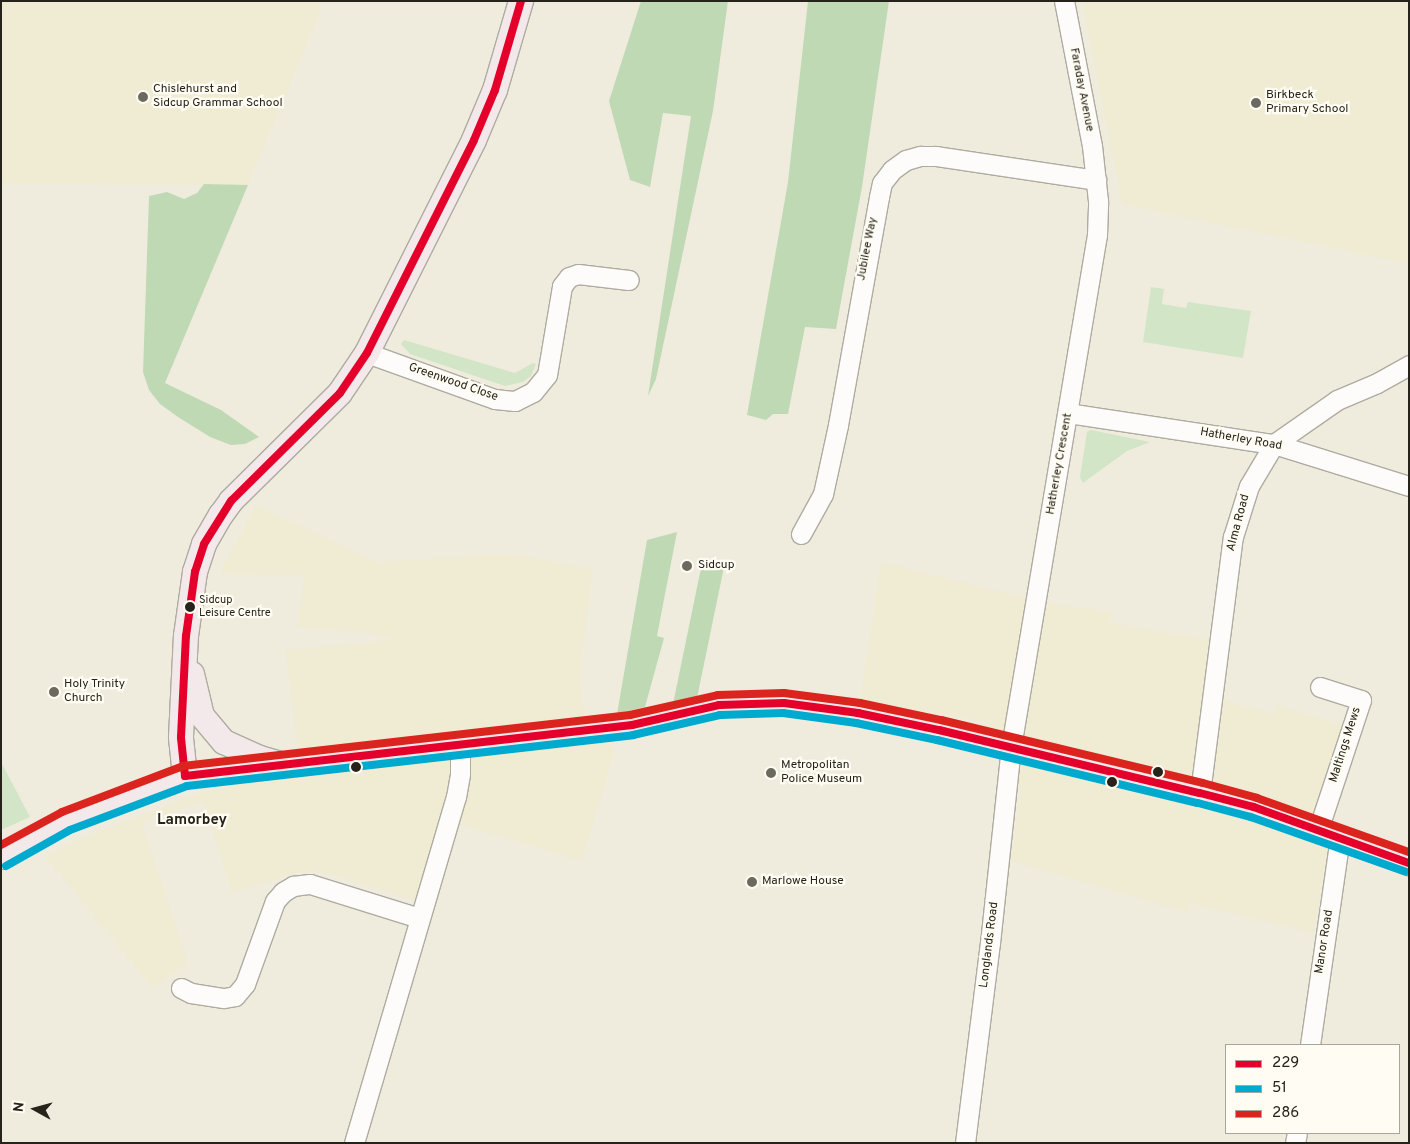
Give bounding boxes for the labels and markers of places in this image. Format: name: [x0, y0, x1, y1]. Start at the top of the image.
place label: Chislehurst and Sidcup Grammar School: [153, 83, 283, 111]
place label: Birkbeck Primary School: [1266, 89, 1348, 117]
marker: Chislehurst and Sidcup Grammar School: [137, 91, 149, 103]
marker: Birkbeck Primary School: [1250, 97, 1262, 109]
marker: Sidcup: [680, 559, 694, 573]
place label: Sidcup: [698, 559, 734, 573]
place label: Sidcup Leisure Centre: [199, 594, 271, 620]
marker: Sidcup Leisure Centre: [185, 602, 195, 612]
place label: Holy Trinity Church: [64, 678, 126, 706]
marker: Holy Trinity Church: [48, 686, 60, 698]
place label: Metropolitan Police Museum: [781, 759, 862, 787]
unlabelled marker: [351, 762, 361, 772]
marker: Metropolitan Police Museum: [765, 767, 777, 779]
unlabelled marker: [1153, 767, 1163, 777]
unlabelled marker: [1107, 777, 1117, 787]
place label: Marlowe House: [762, 875, 844, 889]
marker: Marlowe House: [746, 876, 758, 888]

